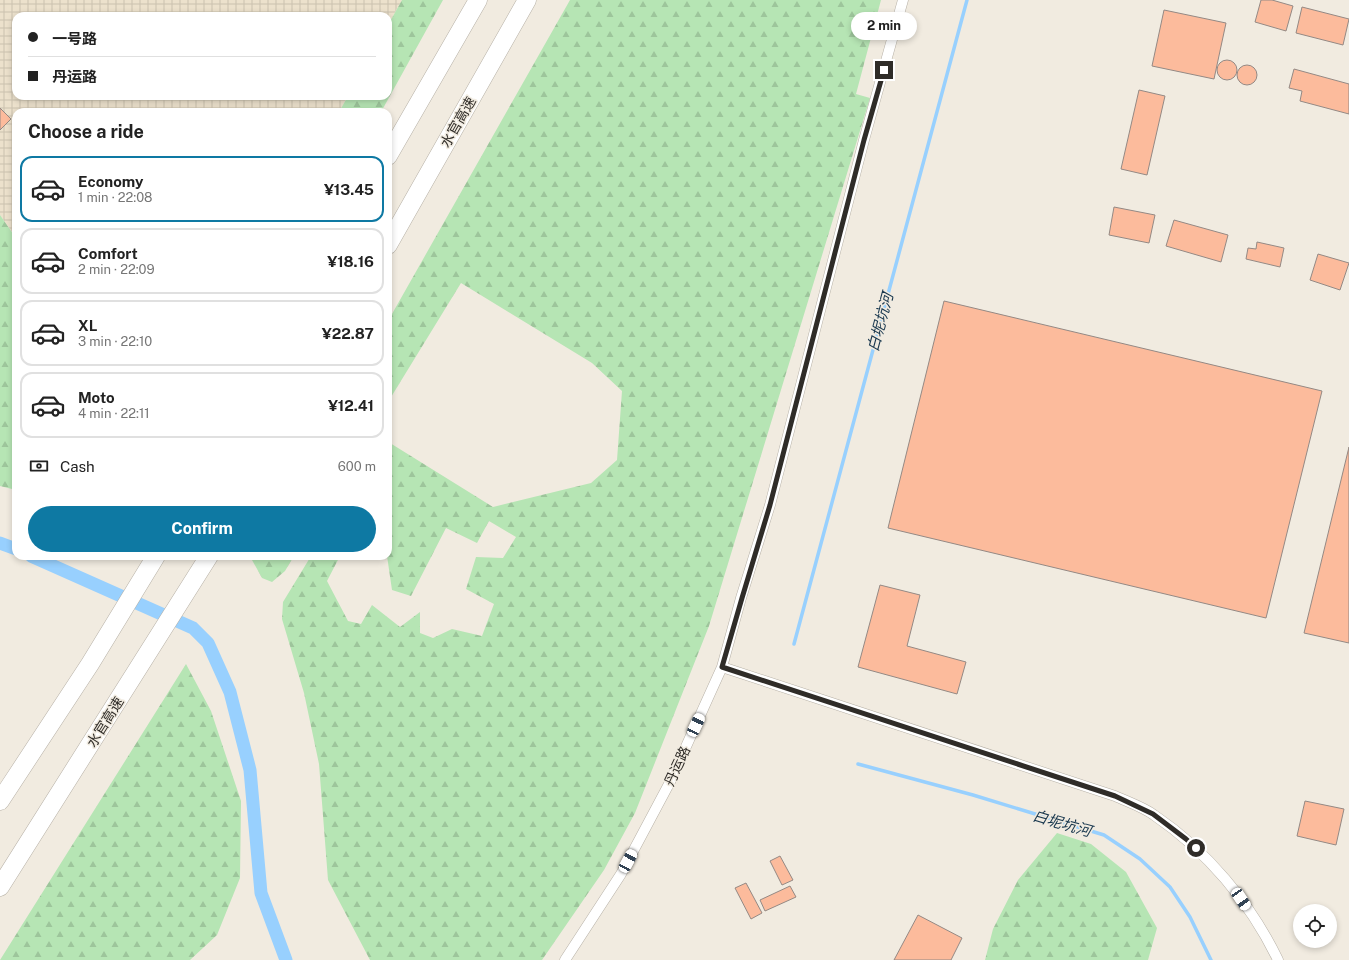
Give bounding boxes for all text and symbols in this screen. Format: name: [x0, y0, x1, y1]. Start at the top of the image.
callout: 2 min: [851, 12, 917, 40]
text: 2 min: [867, 18, 901, 33]
text: 一号路: [52, 30, 97, 47]
route end: [875, 61, 893, 79]
text: 丹运路: [52, 68, 97, 85]
street label: 水官高速: [437, 94, 479, 150]
text: Choose a ride: [28, 121, 144, 142]
icon: car: [30, 171, 66, 207]
text: Economy: [78, 173, 143, 190]
text: ¥13.45: [324, 181, 374, 198]
text: 1 min · 22:08: [78, 190, 152, 205]
icon: car: [30, 243, 66, 279]
text: Comfort: [78, 245, 138, 262]
text: ¥18.16: [327, 253, 374, 270]
text: 2 min · 22:09: [78, 262, 155, 277]
water label: 白坭坑河: [864, 288, 897, 353]
icon: car: [30, 315, 66, 351]
text: XL: [78, 317, 97, 334]
text: ¥22.87: [322, 325, 374, 342]
text: 3 min · 22:10: [78, 334, 152, 349]
icon: car: [30, 387, 66, 423]
text: Moto: [78, 389, 115, 406]
text: ¥12.41: [328, 397, 374, 414]
text: 4 min · 22:11: [78, 406, 150, 421]
icon: cash: [28, 455, 50, 477]
text: Cash: [60, 458, 95, 475]
text: 600 m: [338, 459, 376, 474]
button: Confirm: [28, 506, 376, 552]
street label: 水官高速: [83, 694, 127, 750]
car: [685, 712, 707, 738]
street label: 丹运路: [661, 744, 693, 788]
water label: 白坭坑河: [1031, 807, 1096, 840]
route start: [1187, 839, 1205, 857]
car: [617, 848, 639, 874]
car: [1229, 886, 1253, 912]
map controls: [1293, 904, 1337, 948]
button: locate: [1293, 904, 1337, 948]

